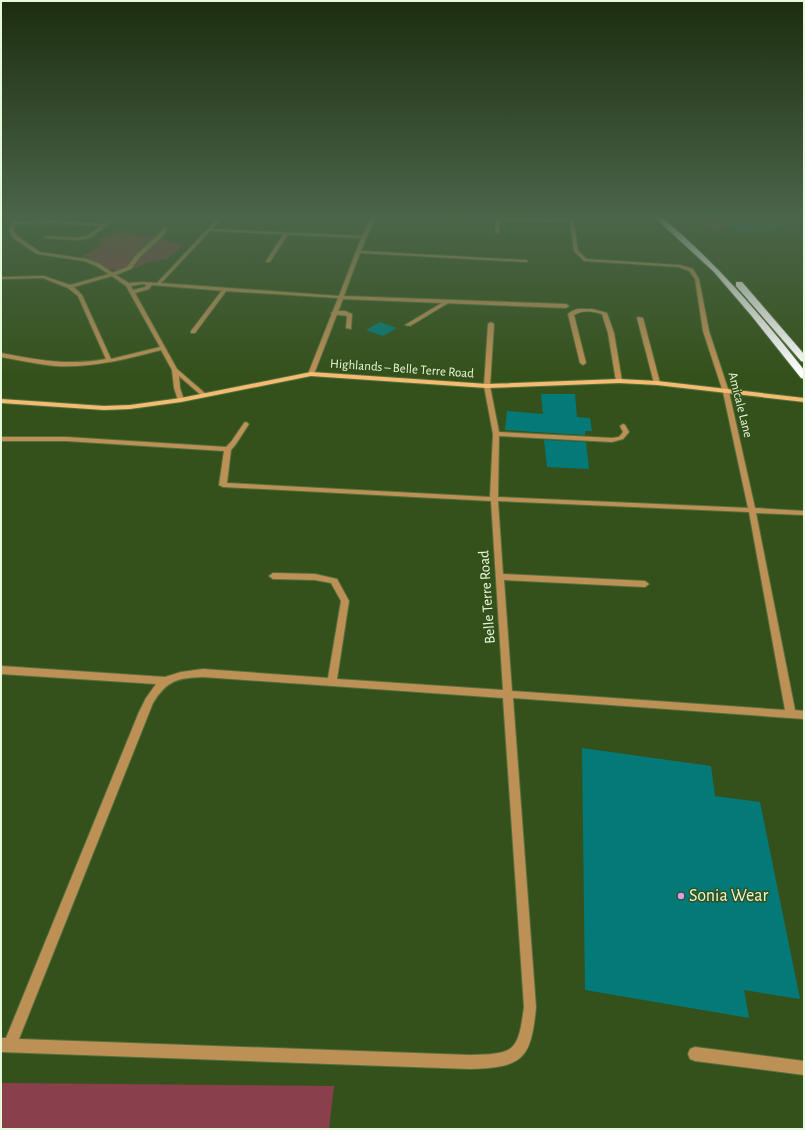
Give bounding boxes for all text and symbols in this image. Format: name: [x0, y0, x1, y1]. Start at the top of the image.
street label: Highlands – Belle Terre Road: [330, 357, 475, 381]
street label: Amicale Lane: [726, 371, 754, 439]
street label: Belle Terre Road: [476, 549, 498, 644]
place label: Sonia Wear: [689, 887, 768, 905]
marker: Sonia Wear: [676, 891, 686, 901]

